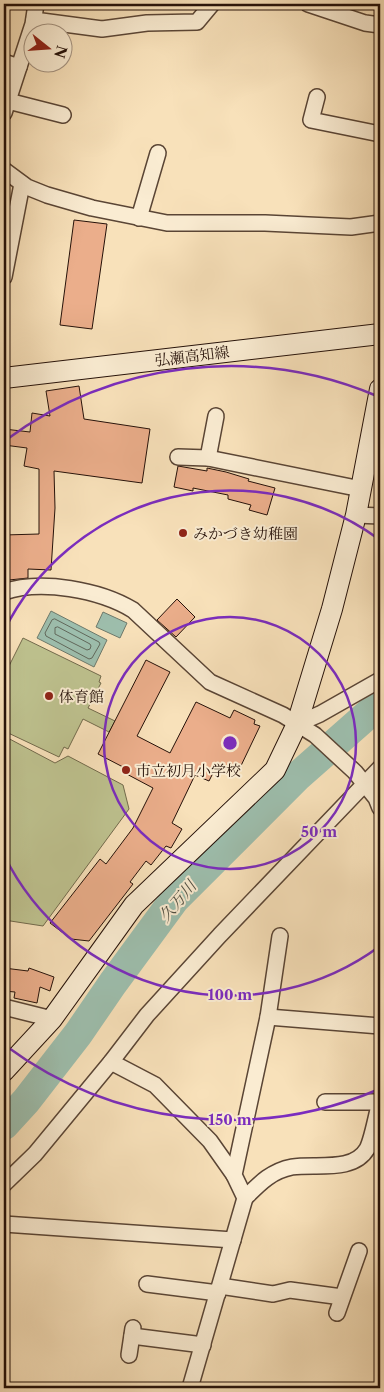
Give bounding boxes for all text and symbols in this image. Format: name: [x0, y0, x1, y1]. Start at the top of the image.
north arrow: [22, 22, 72, 72]
text: N: [50, 43, 71, 60]
street label: 弘瀬高知線: [154, 342, 230, 370]
place label: みかづき幼稚園: [193, 524, 298, 543]
marker: みかづき幼稚園: [177, 527, 189, 539]
place label: 体育館: [59, 687, 104, 706]
marker: 体育館: [43, 690, 55, 702]
centre of rings: [221, 734, 239, 752]
place label: 市立初月小学校: [136, 761, 241, 780]
marker: 市立初月小学校: [120, 764, 132, 776]
text: 50 m: [301, 822, 337, 841]
water label: 久万川: [154, 875, 201, 926]
text: 100 m: [208, 985, 252, 1004]
text: 150 m: [208, 1110, 252, 1129]

